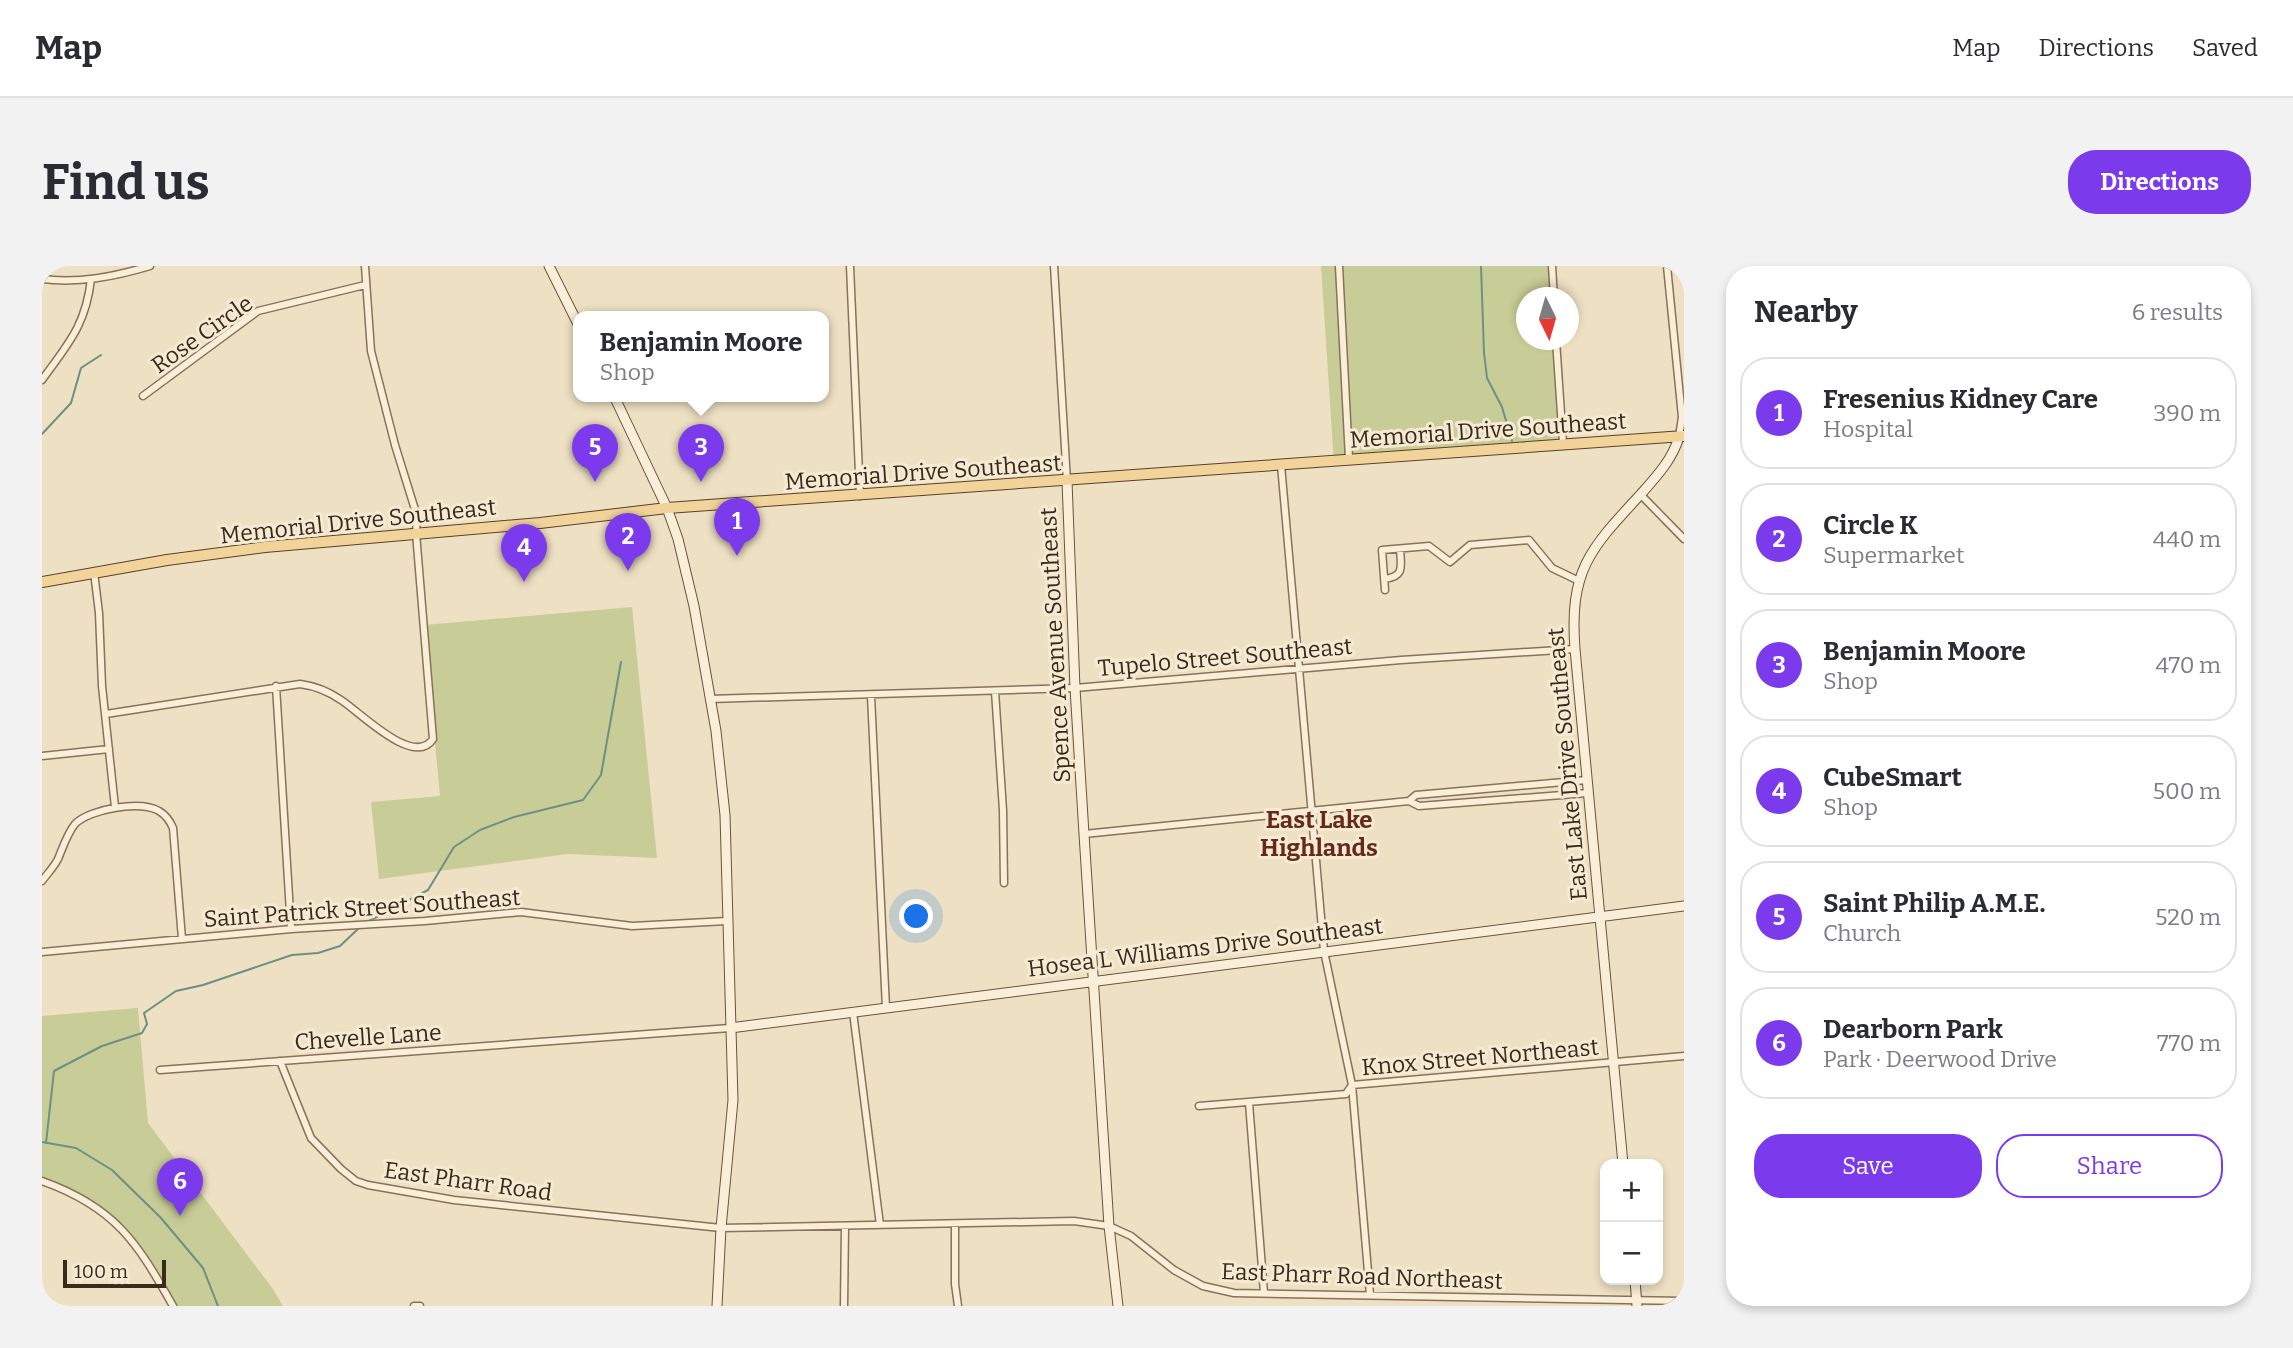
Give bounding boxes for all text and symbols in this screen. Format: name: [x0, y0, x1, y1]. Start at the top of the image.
text: Map: [35, 28, 102, 68]
text: Map: [1952, 34, 2001, 62]
text: Directions: [2039, 34, 2154, 62]
text: Saved: [2192, 34, 2258, 62]
button: Directions: [2068, 150, 2251, 214]
text: Find us: [42, 153, 210, 212]
north arrow: [1516, 287, 1579, 350]
street label: Rose Circle: [146, 289, 258, 379]
text: Nearby: [1754, 294, 1858, 330]
text: 6 results: [2132, 298, 2223, 326]
popup: [573, 311, 829, 402]
text: Benjamin Moore: [600, 327, 802, 358]
text: Shop: [600, 358, 655, 386]
text: Fresenius Kidney Care: [1823, 384, 2098, 415]
text: 1: [1774, 399, 1784, 427]
text: 390 m: [2153, 399, 2221, 427]
street label: Memorial Drive Southeast: [1349, 406, 1627, 454]
text: Hospital: [1823, 415, 1913, 443]
pin: 5: [572, 424, 618, 482]
pin: 3: [678, 424, 724, 482]
street label: Memorial Drive Southeast: [784, 448, 1062, 496]
street label: Memorial Drive Southeast: [219, 493, 497, 549]
pin: 1: [714, 498, 760, 556]
street label: Spence Avenue Southeast: [1034, 507, 1076, 783]
text: Circle K: [1823, 510, 1918, 541]
pin: 2: [605, 513, 651, 571]
pin: 4: [501, 524, 547, 582]
text: 2: [1773, 525, 1785, 553]
text: 440 m: [2153, 525, 2221, 553]
text: Supermarket: [1823, 541, 1964, 569]
street label: East Lake Drive Southeast: [1541, 626, 1593, 902]
street label: Tupelo Street Southeast: [1097, 632, 1353, 682]
text: Benjamin Moore: [1823, 636, 2026, 667]
text: 3: [1772, 651, 1786, 679]
text: 470 m: [2155, 651, 2221, 679]
text: Shop: [1823, 667, 1878, 695]
text: CubeSmart: [1823, 762, 1962, 793]
text: 4: [1772, 777, 1786, 805]
text: 500 m: [2153, 777, 2221, 805]
text: Shop: [1823, 793, 1878, 821]
district label: East Lake Highlands: [1260, 806, 1378, 862]
street label: Saint Patrick Street Southeast: [203, 883, 521, 933]
text: Saint Philip A.M.E.: [1823, 888, 2046, 919]
your location: [899, 899, 933, 933]
text: 5: [1773, 903, 1785, 931]
text: 520 m: [2155, 903, 2221, 931]
street label: Hosea L Williams Drive Southeast: [1026, 911, 1384, 983]
text: Church: [1823, 919, 1901, 947]
text: Dearborn Park: [1823, 1014, 2003, 1045]
street label: Chevelle Lane: [293, 1018, 443, 1056]
text: 6: [1772, 1029, 1786, 1057]
text: 770 m: [2157, 1029, 2221, 1057]
street label: Knox Street Northeast: [1360, 1033, 1600, 1081]
text: Park · Deerwood Drive: [1823, 1045, 2057, 1073]
button: Save: [1754, 1134, 1982, 1198]
button: Share: [1996, 1134, 2223, 1198]
street label: East Pharr Road: [382, 1155, 554, 1207]
pin: 6: [157, 1158, 203, 1216]
map controls: [1600, 1159, 1663, 1285]
button: +: [1600, 1159, 1663, 1222]
button: −: [1600, 1222, 1663, 1285]
scale bar: [63, 1257, 166, 1289]
street label: East Pharr Road Northeast: [1221, 1257, 1503, 1295]
text: 100 m: [74, 1260, 128, 1283]

